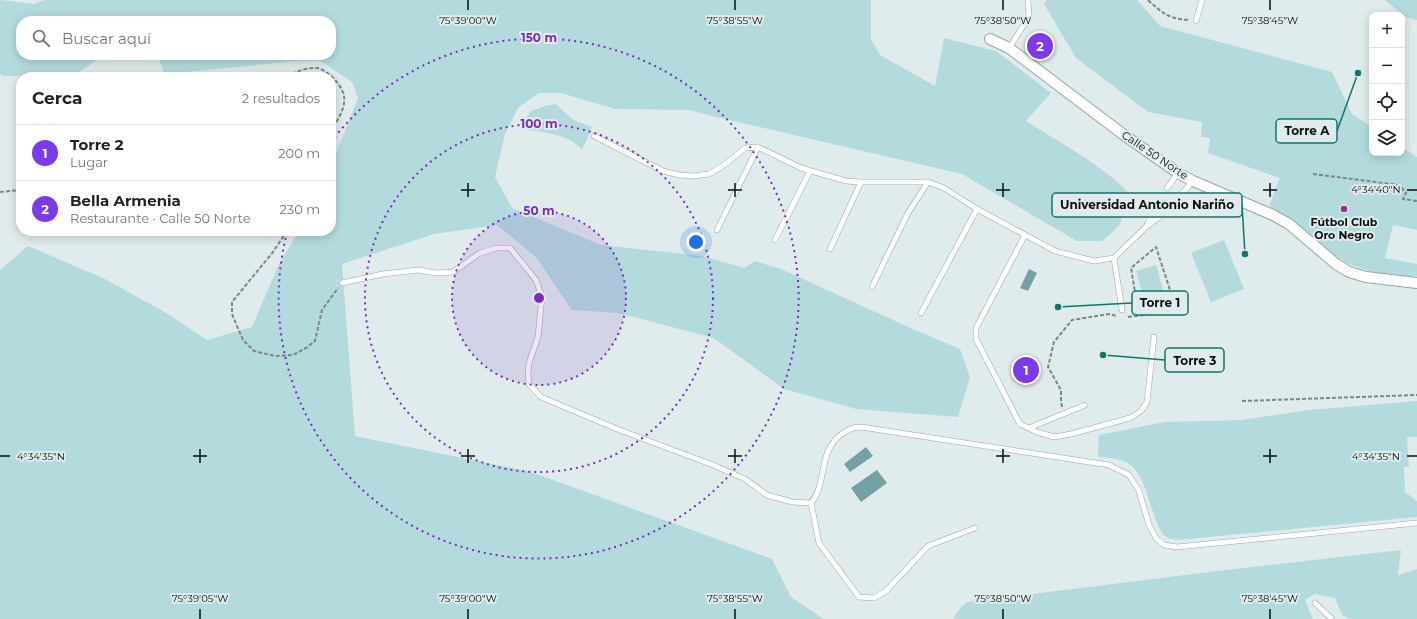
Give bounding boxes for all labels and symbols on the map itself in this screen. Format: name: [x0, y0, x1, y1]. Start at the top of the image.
text: 75°39'00"W: [439, 14, 497, 27]
text: 75°38'55"W: [707, 14, 763, 27]
text: 75°38'50"W: [975, 14, 1031, 27]
text: 75°38'45"W: [1242, 14, 1298, 27]
text: 150 m: [521, 30, 557, 45]
pin: 2: [1027, 31, 1053, 61]
text: 100 m: [521, 116, 557, 131]
callout: Torre A: [1276, 119, 1337, 143]
text: Torre A: [1285, 123, 1330, 138]
street label: Calle 50 Norte: [1119, 128, 1191, 183]
text: 4°34'40"N: [1351, 183, 1401, 196]
callout: Universidad Antonio Nariño: [1052, 193, 1242, 217]
text: Universidad Antonio Nariño: [1060, 197, 1234, 212]
text: 50 m: [523, 203, 555, 218]
marker: Fútbol Club Oro Negro: [1339, 204, 1349, 214]
place label: Fútbol Club Oro Negro: [1311, 215, 1378, 242]
your location: [686, 232, 706, 252]
centre of rings: [532, 291, 546, 305]
callout: Torre 1: [1132, 291, 1188, 315]
text: Torre 1: [1140, 295, 1180, 310]
callout: Torre 3: [1165, 348, 1224, 372]
text: Torre 3: [1174, 353, 1216, 368]
pin: 1: [1013, 355, 1039, 385]
text: 4°34'35"N: [17, 450, 65, 463]
text: 4°34'35"N: [1352, 450, 1400, 463]
text: 75°39'05"W: [172, 592, 228, 605]
text: 75°39'00"W: [439, 592, 497, 605]
text: 75°38'55"W: [707, 592, 763, 605]
text: 75°38'50"W: [975, 592, 1031, 605]
text: 75°38'45"W: [1242, 592, 1298, 605]

